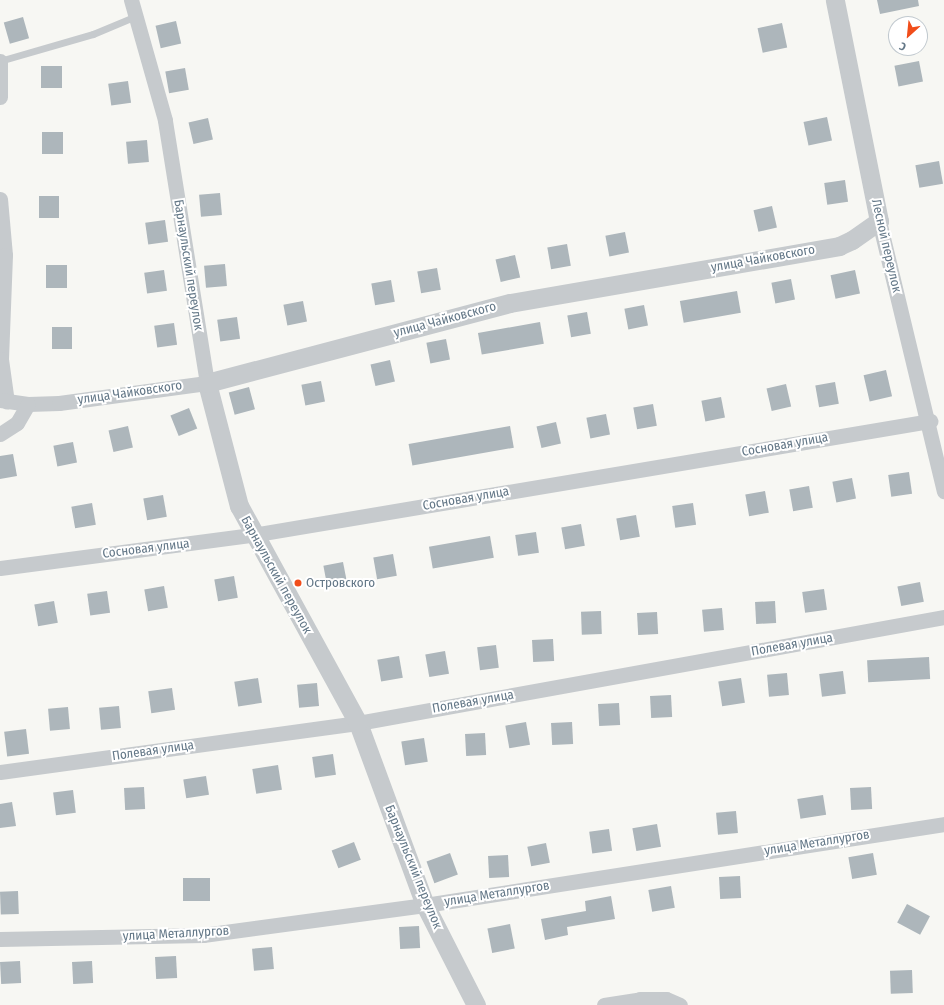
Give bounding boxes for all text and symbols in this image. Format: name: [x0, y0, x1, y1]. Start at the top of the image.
north arrow: [888, 16, 928, 56]
text: С: [897, 39, 908, 53]
street label: Лесной переулок: [868, 198, 904, 294]
street label: Барнаульский переулок: [170, 199, 206, 331]
street label: улица Чайковского: [710, 242, 816, 276]
street label: улица Чайковского: [392, 299, 498, 341]
street label: улица Чайковского: [77, 378, 183, 408]
street label: Сосновая улица: [741, 430, 829, 460]
street label: Сосновая улица: [422, 484, 510, 514]
street label: Барнаульский переулок: [237, 513, 315, 637]
street label: Сосновая улица: [102, 536, 190, 562]
place label: Островского: [306, 575, 375, 591]
marker: Островского: [293, 578, 303, 588]
street label: Полевая улица: [750, 630, 834, 660]
street label: Полевая улица: [431, 687, 515, 717]
street label: Полевая улица: [111, 738, 195, 764]
street label: Барнаульский переулок: [381, 803, 445, 931]
street label: улица Металлургов: [763, 827, 871, 859]
street label: улица Металлургов: [443, 878, 551, 910]
street label: улица Металлургов: [122, 923, 230, 945]

